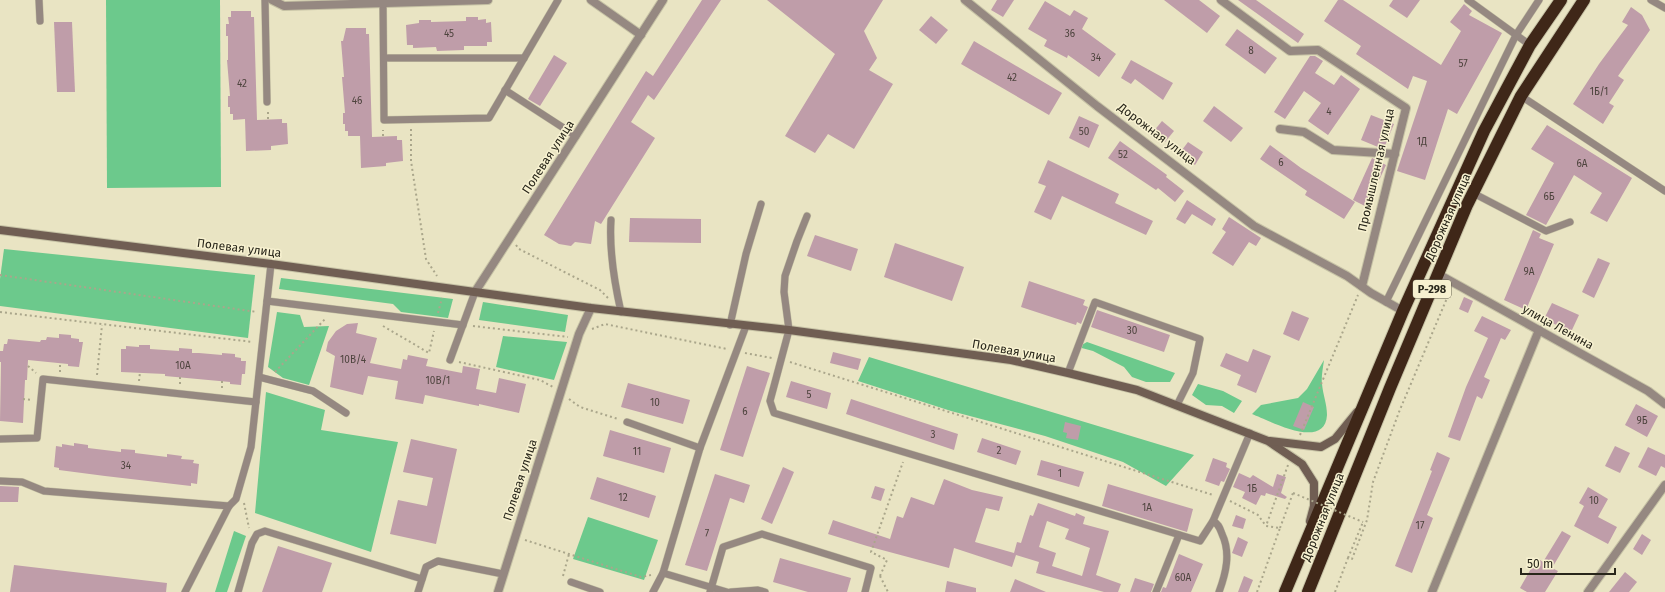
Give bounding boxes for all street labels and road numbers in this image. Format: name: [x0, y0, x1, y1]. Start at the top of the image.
street label: Дорожная улица: [1115, 100, 1199, 168]
street label: Промышленная улица: [1355, 107, 1397, 233]
street label: Полевая улица: [519, 118, 577, 196]
street label: Дорожная улица: [1422, 171, 1473, 264]
street label: Полевая улица: [196, 236, 282, 260]
road number: Р-298: [1413, 280, 1451, 298]
street label: улица Ленина: [1520, 302, 1596, 352]
street label: Полевая улица: [971, 337, 1057, 365]
street label: Полевая улица: [500, 437, 540, 523]
street label: Дорожная улица: [1299, 471, 1347, 564]

